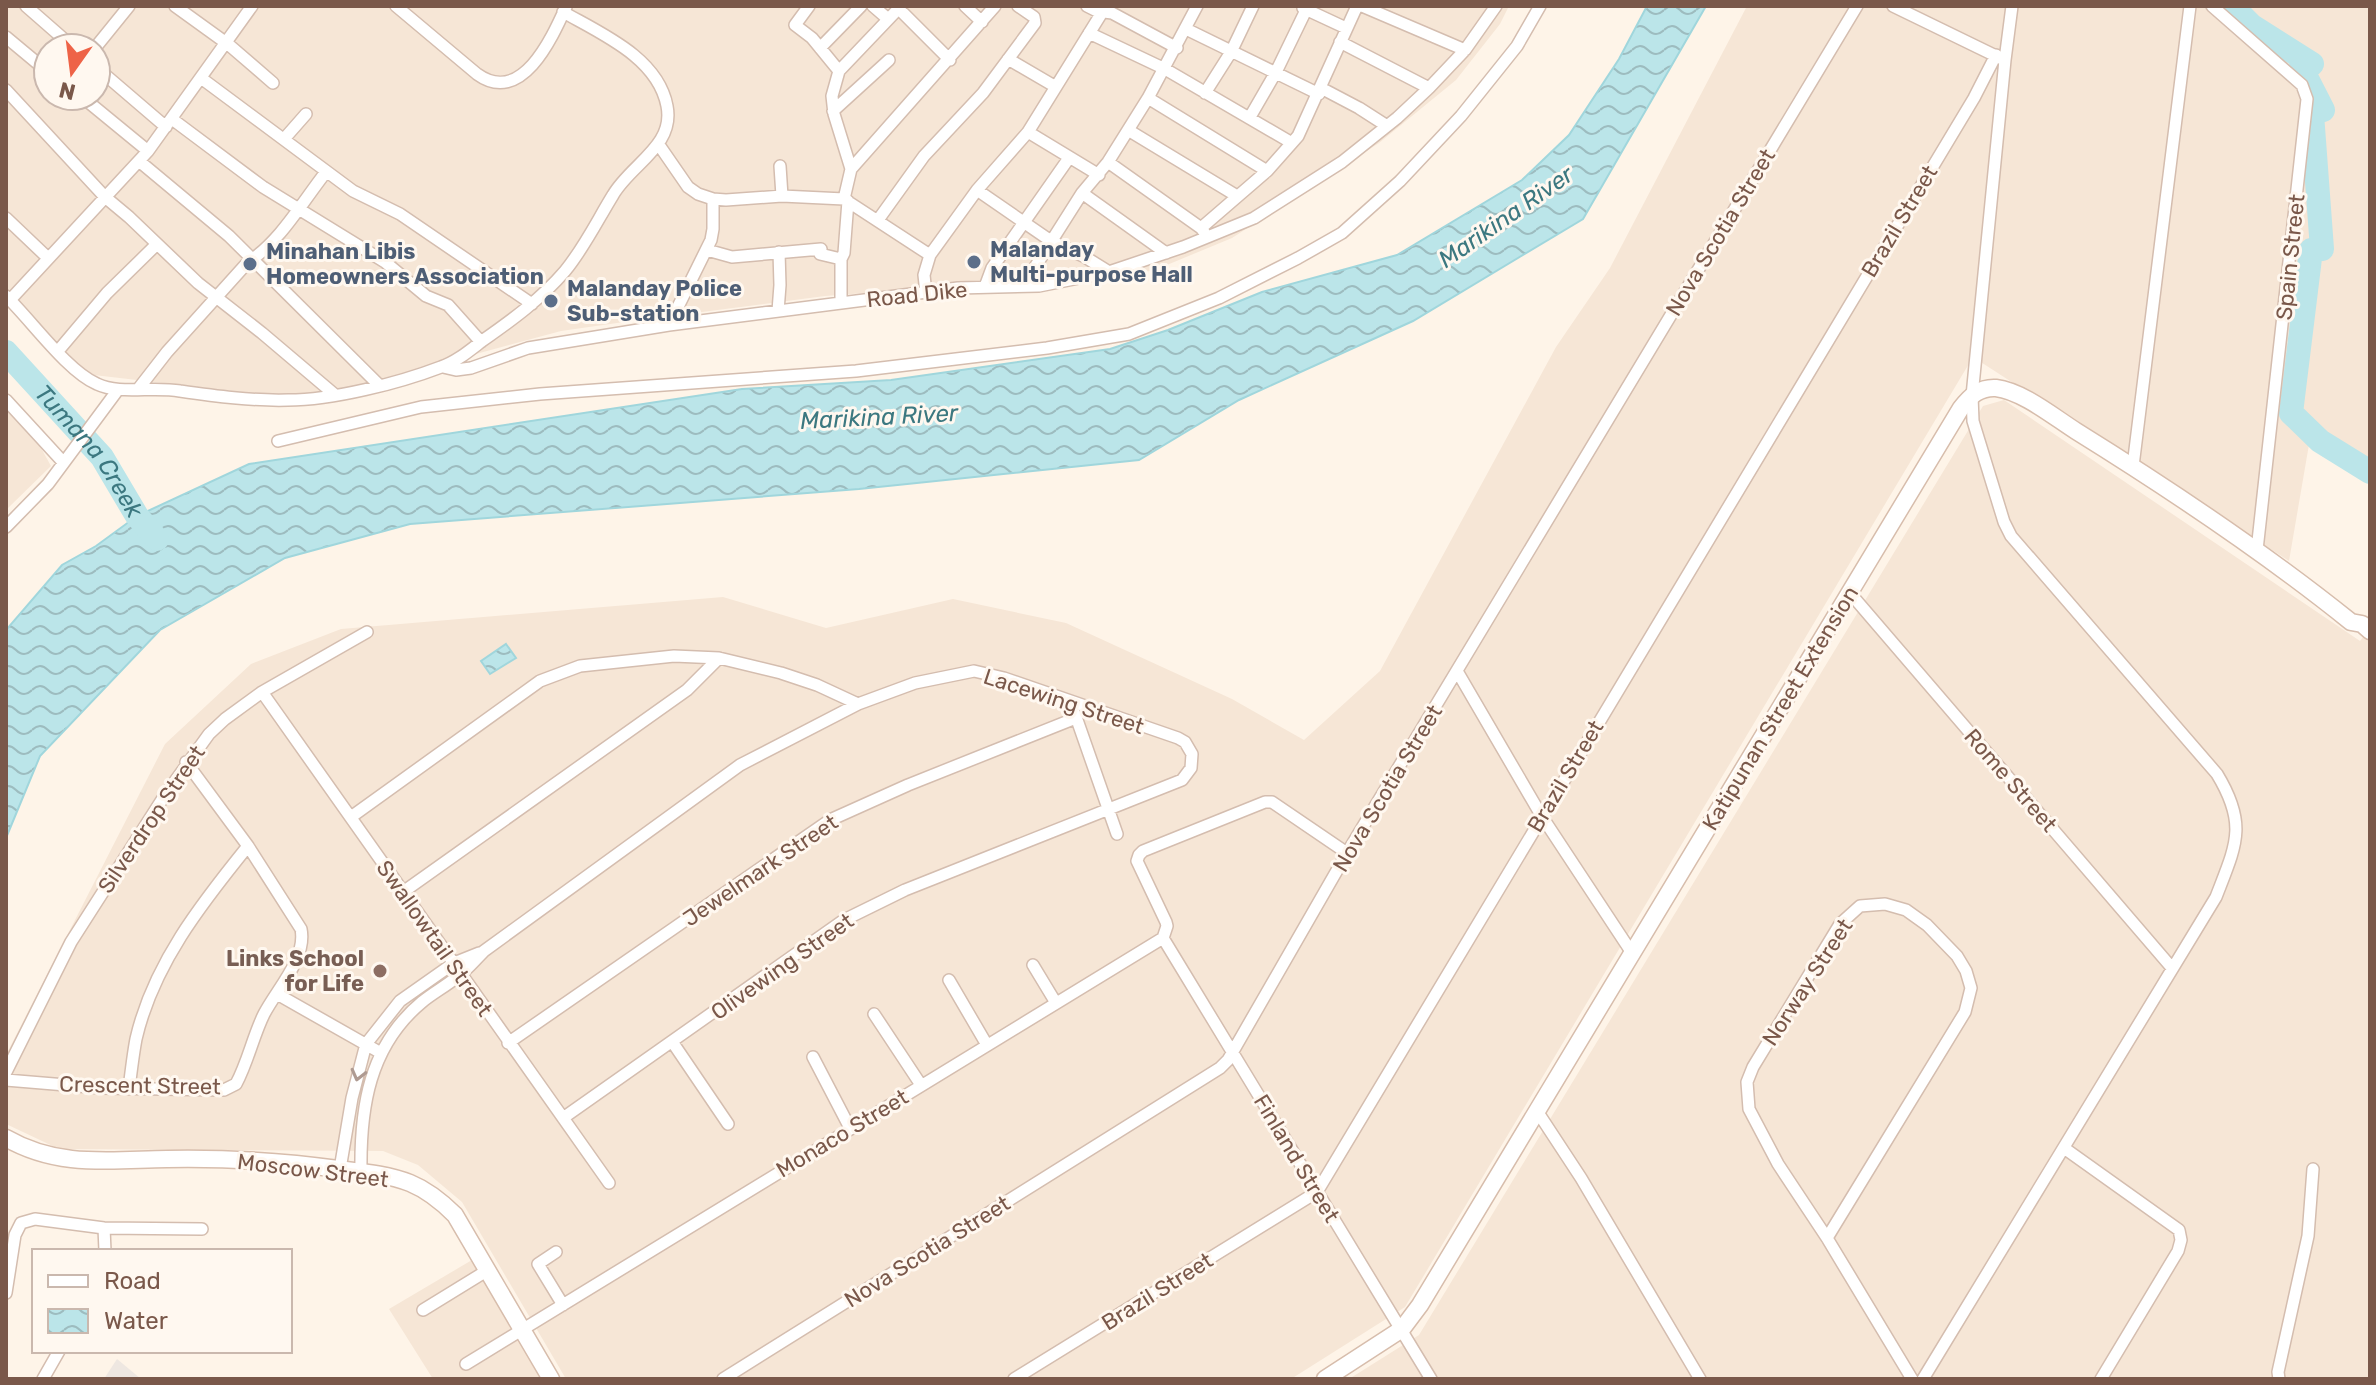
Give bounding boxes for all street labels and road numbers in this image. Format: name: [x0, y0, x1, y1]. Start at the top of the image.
street label: Nova Scotia Street: [1660, 143, 1781, 321]
street label: Brazil Street: [1855, 160, 1944, 282]
street label: Spain Street: [2270, 192, 2311, 321]
street label: Road Dike: [865, 276, 969, 313]
street label: Katipunan Street Extension: [1697, 581, 1864, 835]
street label: Lacewing Street: [980, 663, 1148, 740]
street label: Nova Scotia Street: [1327, 699, 1448, 877]
street label: Brazil Street: [1521, 715, 1610, 837]
street label: Rome Street: [1959, 723, 2063, 838]
street label: Silverdrop Street: [92, 740, 211, 898]
street label: Jewelmark Street: [678, 808, 843, 932]
street label: Swallowtail Street: [371, 855, 499, 1022]
street label: Olivewing Street: [706, 907, 859, 1026]
street label: Norway Street: [1756, 913, 1859, 1051]
street label: Crescent Street: [59, 1071, 221, 1100]
street label: Monaco Street: [771, 1083, 914, 1183]
street label: Finland Street: [1248, 1089, 1346, 1227]
street label: Moscow Street: [236, 1148, 390, 1193]
street label: Nova Scotia Street: [839, 1189, 1015, 1313]
street label: Brazil Street: [1097, 1246, 1218, 1336]

